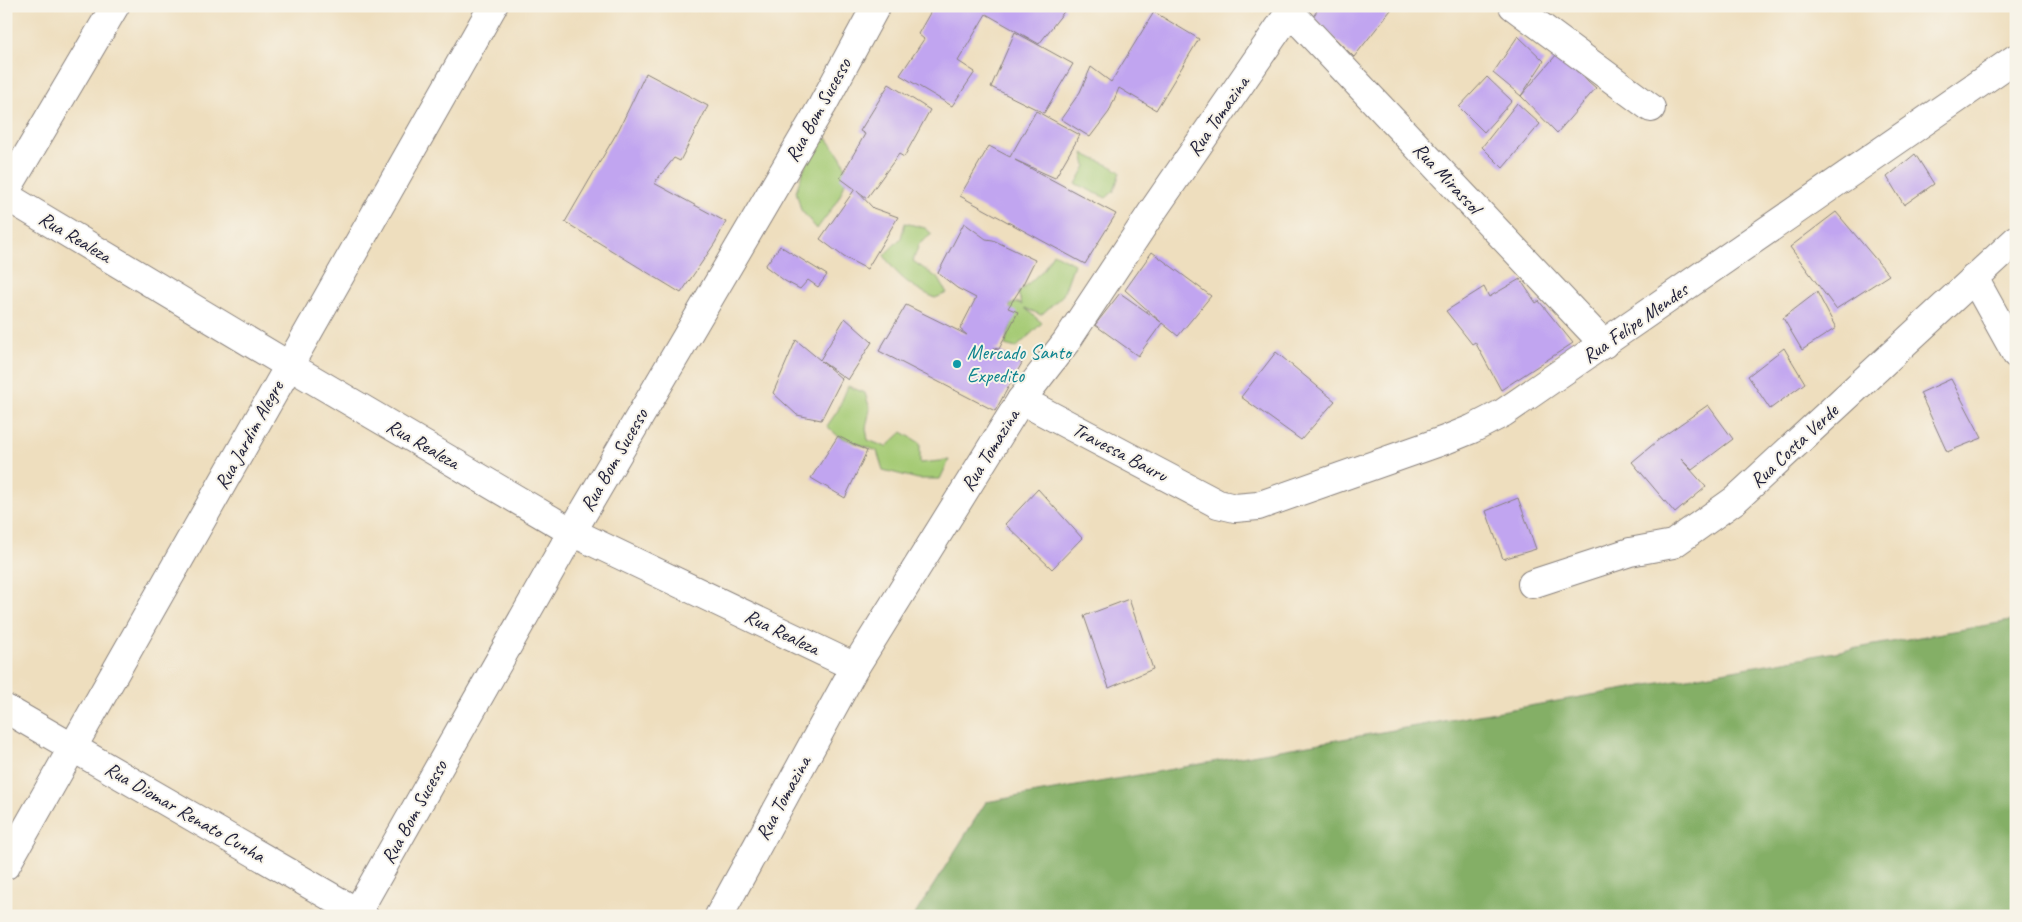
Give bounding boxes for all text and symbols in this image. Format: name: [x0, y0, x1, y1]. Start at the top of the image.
street label: Rua Bom Sucesso: [779, 53, 857, 166]
street label: Rua Tomazina: [1181, 70, 1256, 161]
street label: Rua Mirassol: [1408, 137, 1489, 222]
street label: Rua Realeza: [34, 206, 117, 269]
street label: Rua Felipe Mendes: [1577, 276, 1694, 369]
place label: Mercado Santo Expedito: [967, 340, 1073, 388]
marker: Mercado Santo Expedito: [951, 358, 963, 370]
street label: Rua Jardim Alegre: [209, 375, 290, 494]
street label: Rua Costa Verde: [1745, 398, 1844, 493]
street label: Rua Bom Sucesso: [575, 403, 654, 516]
street label: Rua Tomazina: [955, 403, 1026, 496]
street label: Rua Realeza: [382, 413, 465, 476]
street label: Travessa Bauru: [1068, 416, 1173, 488]
street label: Rua Realeza: [741, 603, 825, 662]
street label: Rua Tomazina: [750, 750, 817, 844]
street label: Rua Bom Sucesso: [375, 755, 453, 868]
street label: Rua Diomar Renato Cunha: [100, 756, 271, 869]

